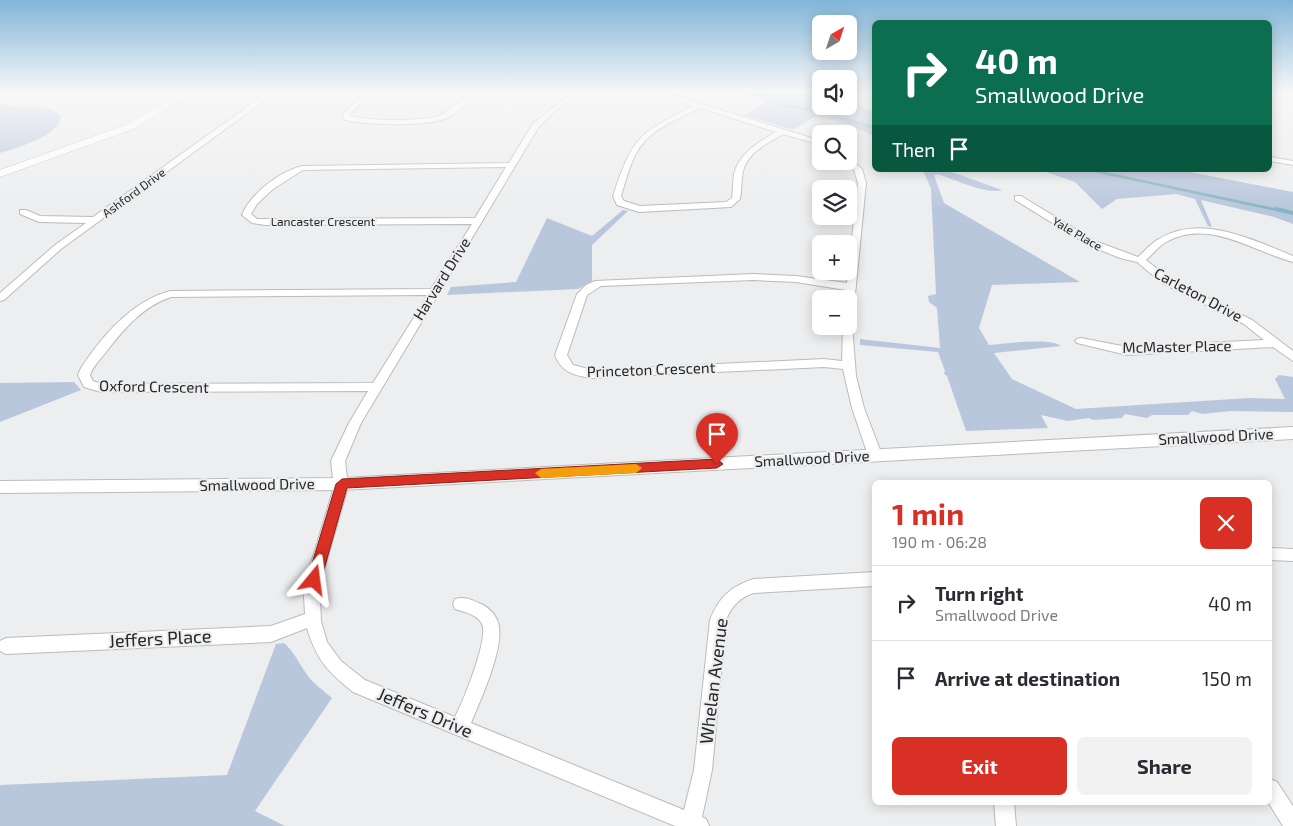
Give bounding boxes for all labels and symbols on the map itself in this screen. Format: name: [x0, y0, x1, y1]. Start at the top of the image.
north arrow: [812, 15, 858, 60]
street label: Ashford Drive: [99, 165, 168, 220]
street label: Yale Place: [1050, 213, 1105, 253]
street label: Lancaster Crescent: [271, 214, 376, 228]
street label: Harvard Drive: [409, 234, 474, 323]
street label: Carleton Drive: [1151, 263, 1246, 325]
street label: McMaster Place: [1122, 336, 1232, 356]
street label: Princeton Crescent: [586, 358, 716, 380]
street label: Oxford Crescent: [99, 376, 209, 396]
pin: [696, 413, 738, 464]
street label: Smallwood Drive: [1158, 424, 1274, 448]
street label: Smallwood Drive: [754, 446, 870, 470]
street label: Smallwood Drive: [199, 474, 315, 494]
position arrow: [287, 553, 339, 605]
street label: Whelan Avenue: [694, 617, 732, 745]
street label: Jeffers Place: [108, 624, 212, 652]
street label: Jeffers Drive: [375, 682, 476, 742]

